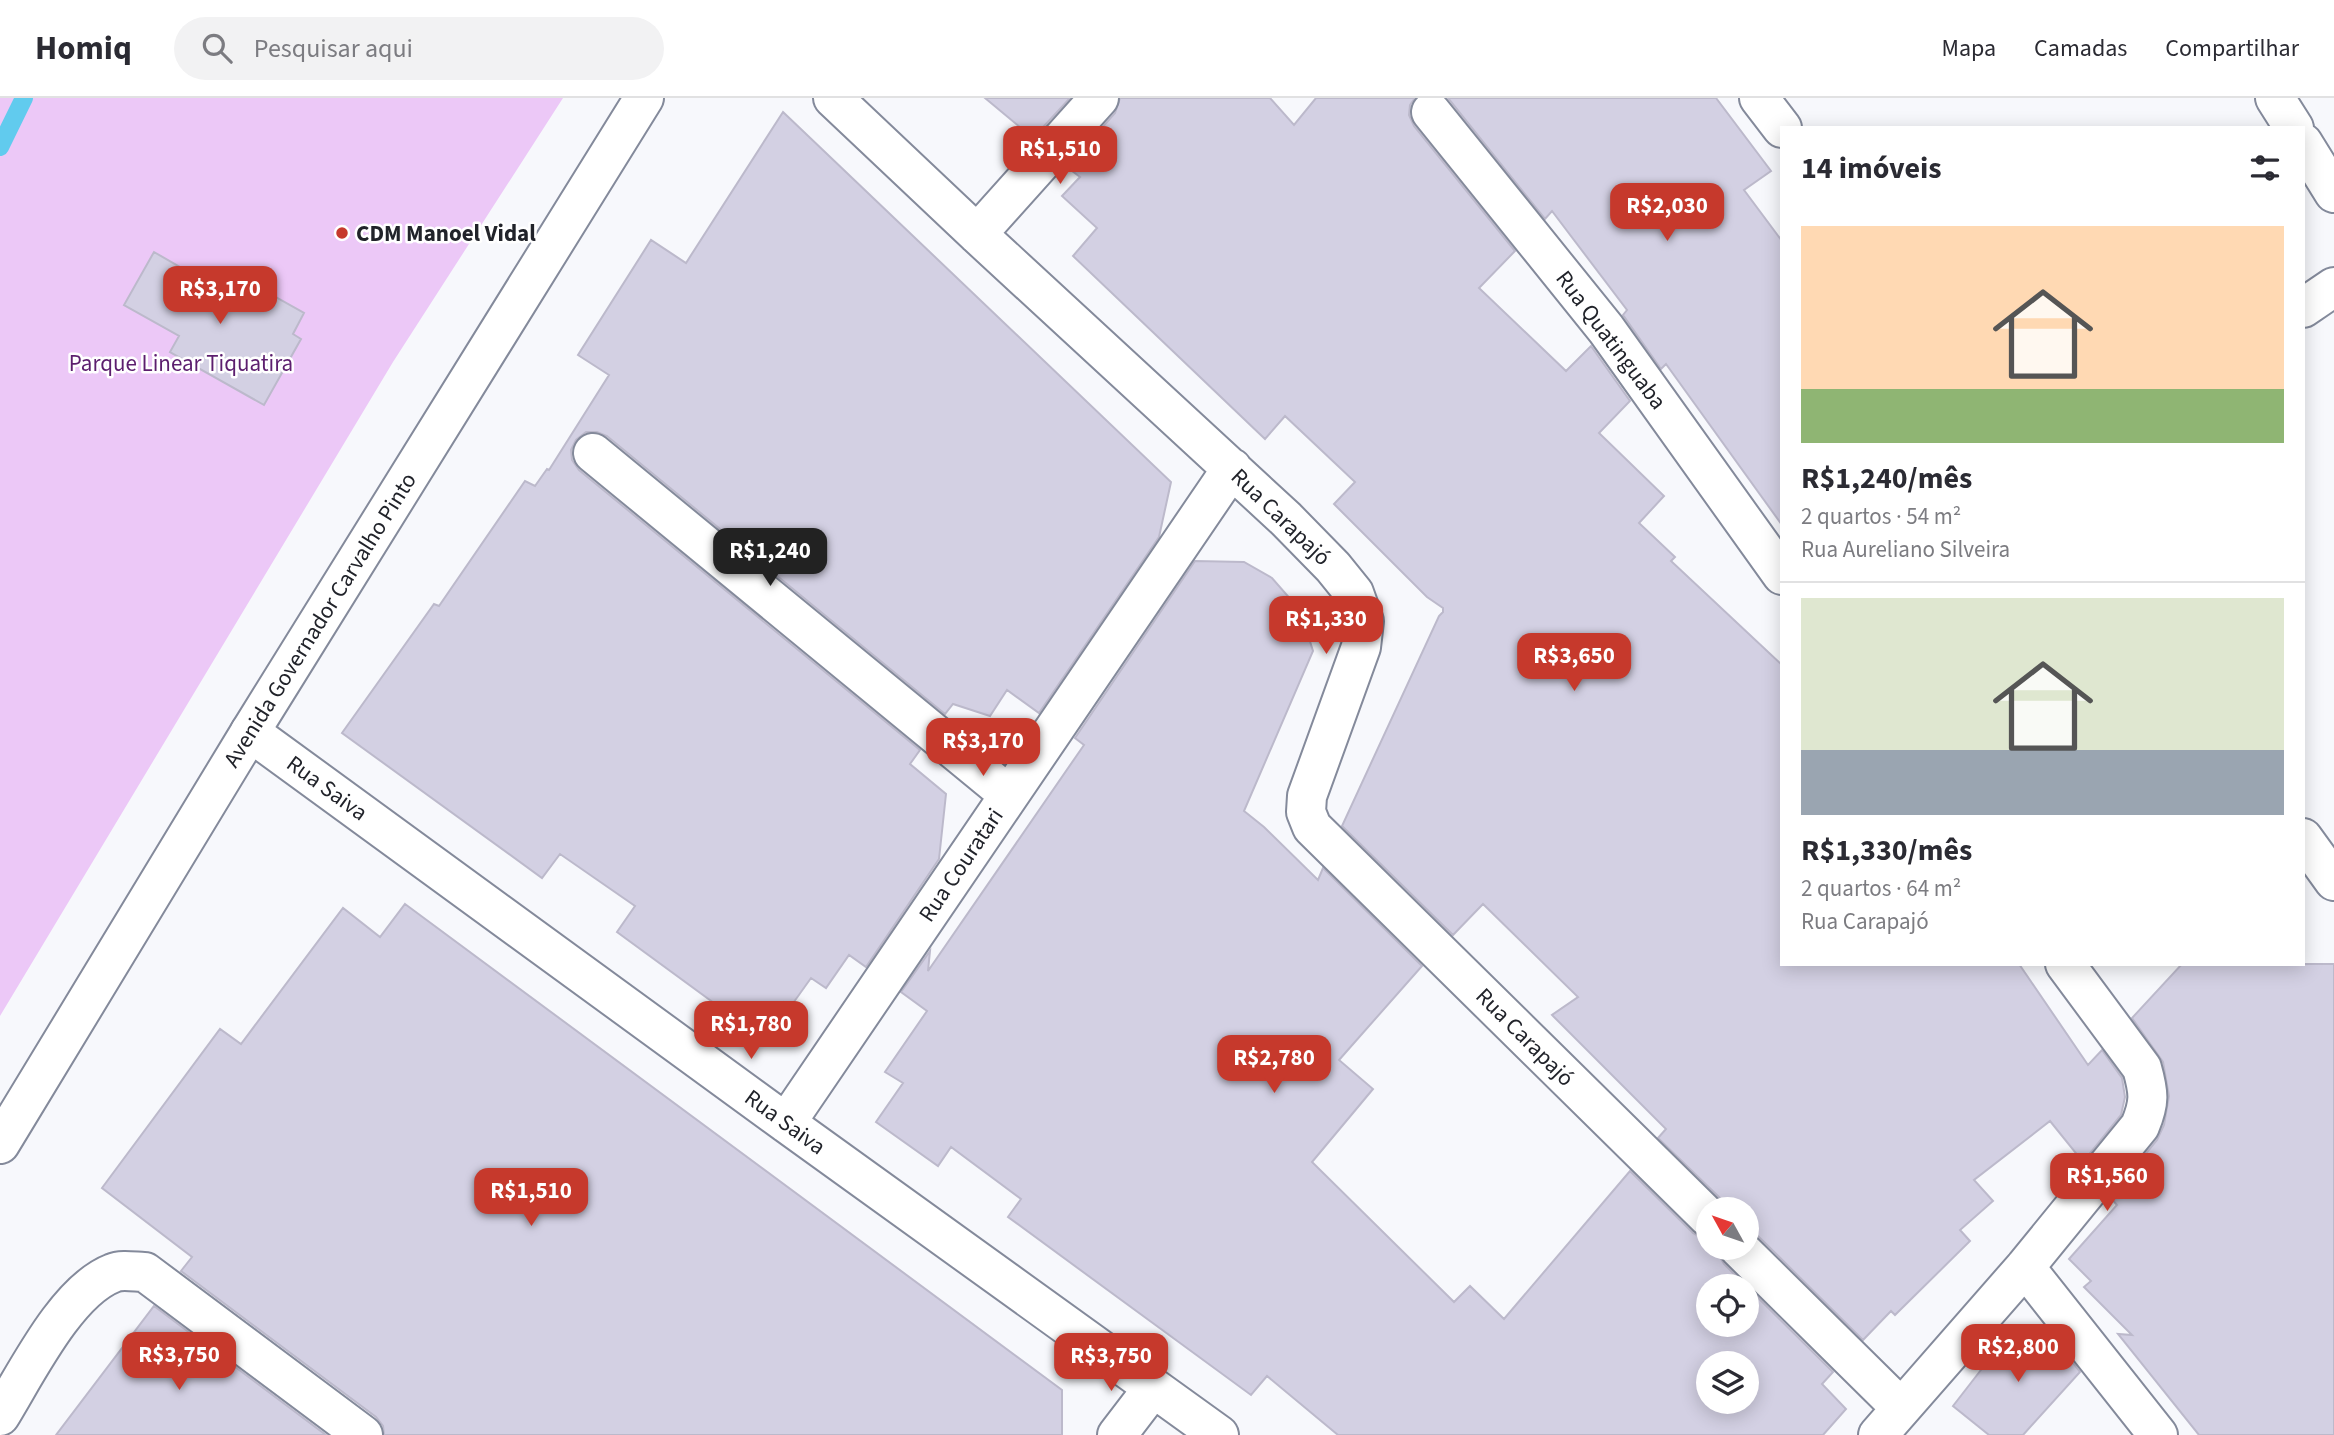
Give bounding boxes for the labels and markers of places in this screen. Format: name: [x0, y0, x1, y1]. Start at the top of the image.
pin: R$1,510: [995, 126, 1125, 186]
pin: R$2,030: [1602, 184, 1732, 243]
place label: CDM Manoel Vidal: [356, 217, 536, 250]
marker: CDM Manoel Vidal: [334, 225, 350, 241]
pin: R$3,170: [155, 266, 285, 326]
pin: R$1,240: [705, 528, 835, 588]
pin: R$1,330: [1261, 596, 1391, 656]
pin: R$3,650: [1509, 634, 1639, 693]
pin: R$3,170: [918, 718, 1048, 778]
pin: R$1,780: [686, 1002, 816, 1061]
pin: R$2,780: [1209, 1035, 1339, 1095]
pin: R$1,560: [2042, 1154, 2172, 1213]
pin: R$1,510: [466, 1168, 596, 1228]
pin: R$2,800: [1953, 1324, 2083, 1384]
pin: R$3,750: [114, 1332, 244, 1392]
pin: R$3,750: [1046, 1334, 1176, 1393]

